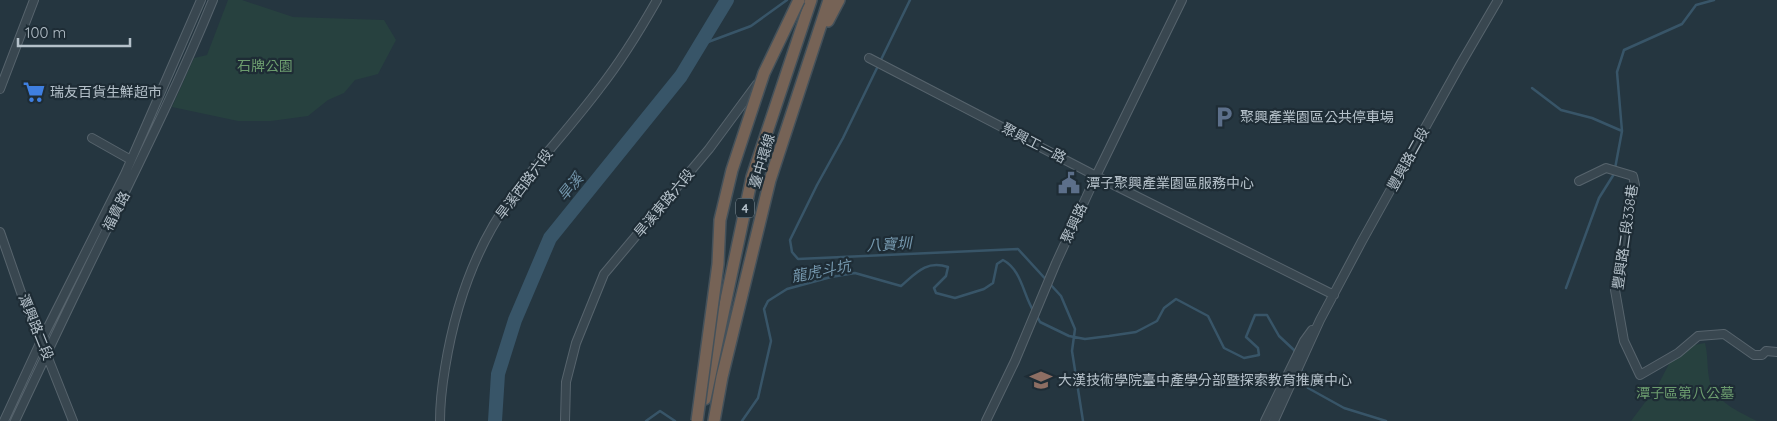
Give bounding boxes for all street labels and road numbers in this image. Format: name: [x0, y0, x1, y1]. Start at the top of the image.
street label: 聚興工一路: [999, 119, 1069, 167]
street label: 豐興路二段: [1383, 124, 1433, 194]
street label: 臺中環線: [745, 132, 779, 190]
street label: 旱溪西路六段: [492, 145, 556, 223]
street label: 旱溪東路六段: [630, 165, 698, 241]
street label: 豐興路二段338巷: [1609, 183, 1641, 291]
street label: 福貴路: [98, 188, 134, 234]
road number: 4: [736, 198, 754, 218]
street label: 聚興路: [1057, 200, 1091, 246]
street label: 潭興路二段: [15, 291, 57, 363]

